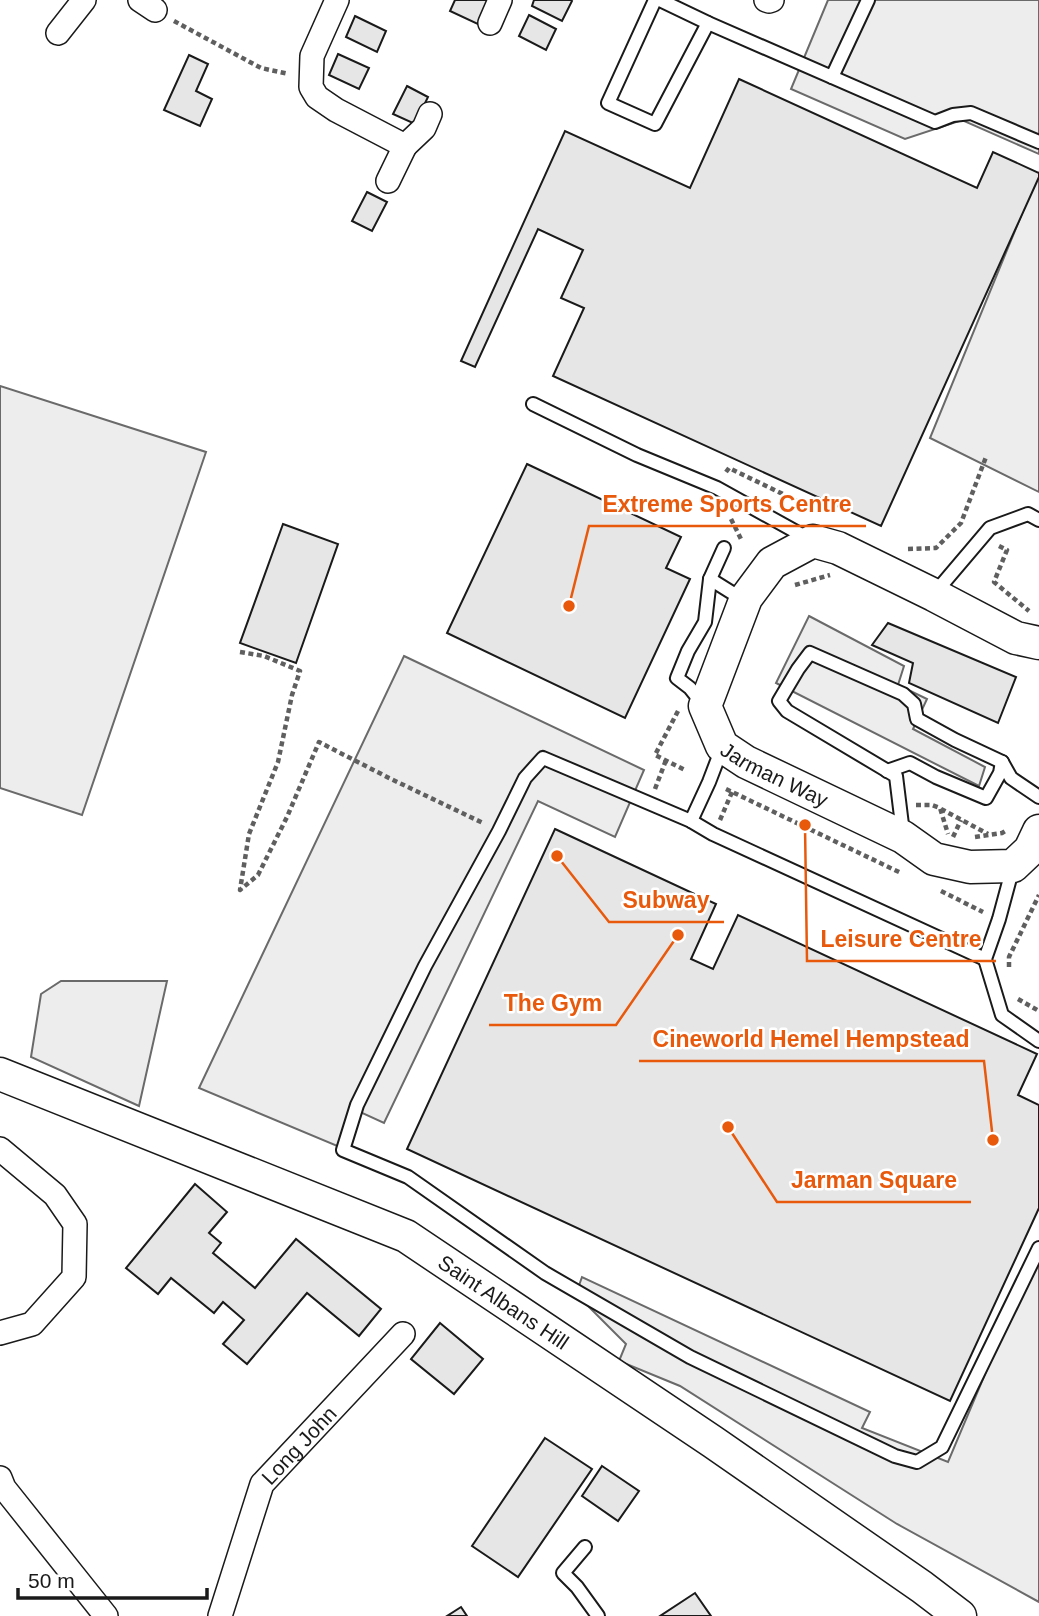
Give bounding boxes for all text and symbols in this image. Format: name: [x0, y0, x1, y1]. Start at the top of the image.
callout: Extreme Sports Centre: [589, 482, 866, 526]
text: Extreme Sports Centre: [602, 491, 852, 517]
street label: Jarman Way: [717, 737, 832, 811]
callout: Subway: [609, 878, 724, 922]
text: Subway: [623, 887, 710, 913]
callout: Leisure Centre: [807, 917, 996, 961]
text: Leisure Centre: [820, 926, 982, 952]
callout: The Gym: [489, 981, 616, 1025]
text: The Gym: [504, 990, 602, 1016]
callout: Cineworld Hemel Hempstead: [639, 1017, 984, 1061]
text: Cineworld Hemel Hempstead: [653, 1026, 969, 1052]
callout: Jarman Square: [777, 1158, 971, 1202]
text: Jarman Square: [791, 1167, 957, 1193]
street label: Saint Albans Hill: [434, 1250, 573, 1354]
street label: Long John: [257, 1401, 341, 1489]
scale bar: [18, 1556, 206, 1600]
text: 50 m: [28, 1569, 75, 1592]

